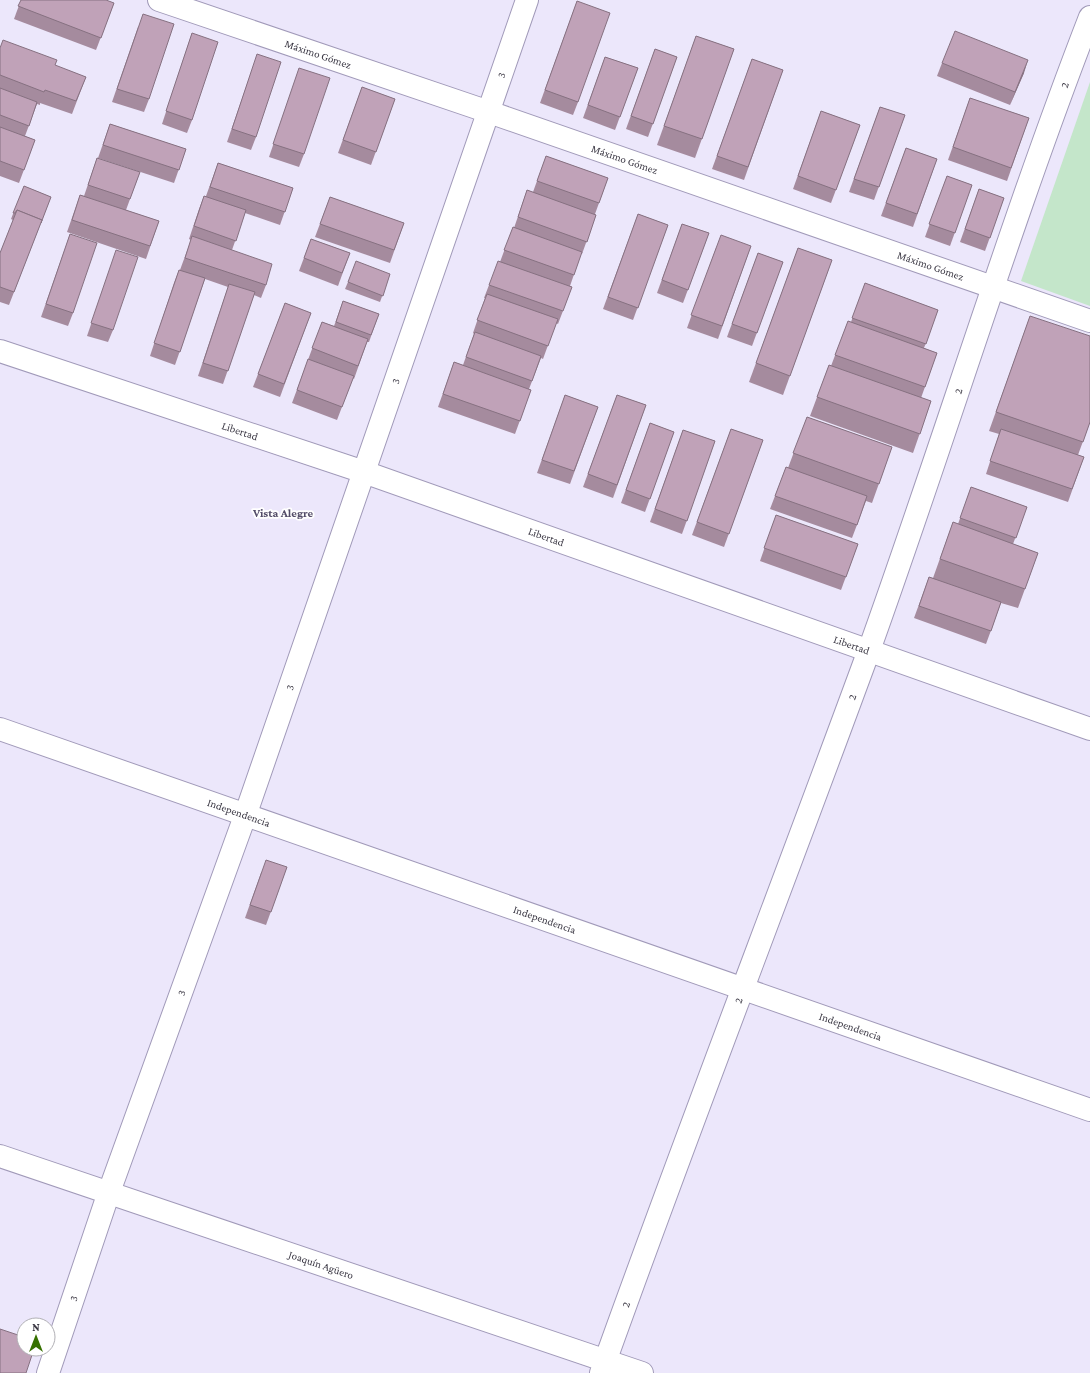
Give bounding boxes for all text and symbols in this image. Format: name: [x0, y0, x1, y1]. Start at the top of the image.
street label: Máximo Gómez: [283, 37, 353, 71]
street label: 3: [495, 70, 508, 79]
street label: 2: [1058, 80, 1071, 89]
street label: Máximo Gómez: [590, 142, 660, 176]
street label: Máximo Gómez: [896, 248, 966, 283]
street label: 3: [389, 377, 402, 386]
street label: 2: [952, 387, 965, 395]
street label: Libertad: [220, 419, 260, 442]
district label: Vista Alegre: [252, 506, 313, 520]
street label: Libertad: [527, 525, 566, 548]
street label: Libertad: [832, 633, 872, 657]
street label: 3: [283, 683, 296, 692]
street label: 2: [845, 692, 858, 702]
street label: Independencia: [206, 796, 272, 829]
street label: Independencia: [512, 903, 578, 936]
street label: 3: [175, 988, 188, 997]
street label: 2: [732, 996, 745, 1005]
street label: Independencia: [818, 1010, 883, 1043]
street label: Joaquín Agüero: [286, 1248, 356, 1281]
street label: 3: [67, 1294, 80, 1303]
street label: 2: [619, 1300, 632, 1309]
north arrow: [16, 1317, 56, 1357]
text: N: [32, 1321, 40, 1333]

